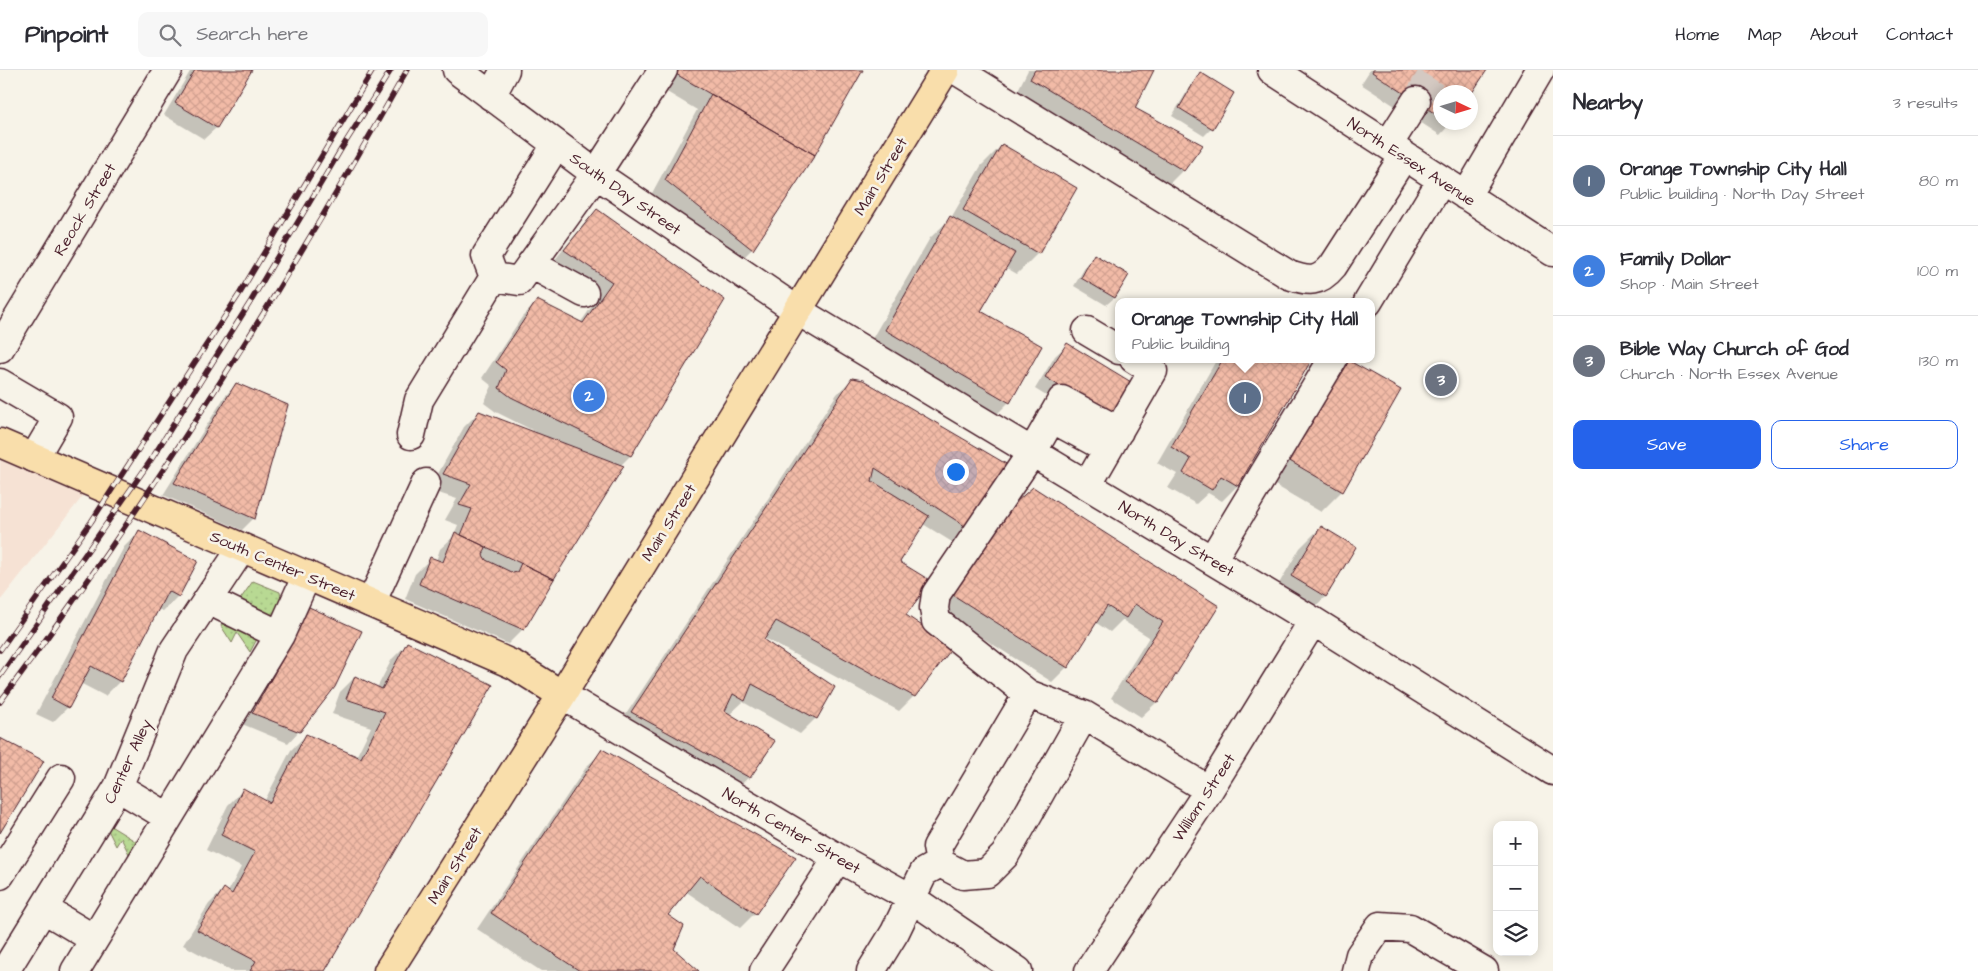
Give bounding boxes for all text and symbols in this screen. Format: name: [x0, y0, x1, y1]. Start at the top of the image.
search box: [138, 12, 488, 57]
text: Pinpoint: [25, 18, 108, 52]
icon: search: [156, 21, 184, 49]
text: Search here: [196, 21, 308, 48]
text: Home: [1675, 22, 1720, 47]
text: Map: [1748, 22, 1782, 47]
text: About: [1810, 22, 1858, 47]
text: Contact: [1886, 22, 1953, 47]
north arrow: [1433, 85, 1478, 130]
text: Nearby: [1573, 88, 1643, 117]
text: 3 results: [1893, 92, 1958, 114]
street label: North Essex Avenue: [1343, 112, 1480, 212]
street label: Main Street: [849, 133, 913, 220]
street label: South Day Street: [565, 147, 686, 242]
text: Orange Township City Hall: [1620, 156, 1847, 183]
street label: Reock Street: [48, 158, 122, 260]
text: 1: [1588, 170, 1590, 192]
text: 80 m: [1919, 170, 1958, 192]
text: Public building · North Day Street: [1620, 183, 1864, 205]
text: Family Dollar: [1620, 246, 1731, 273]
text: 2: [1584, 260, 1594, 282]
text: 100 m: [1917, 260, 1958, 282]
text: Shop · Main Street: [1620, 273, 1759, 295]
popup: [1115, 298, 1375, 363]
text: Orange Township City Hall: [1132, 306, 1358, 333]
text: Public building: [1132, 333, 1229, 355]
text: Bible Way Church of God: [1620, 336, 1849, 363]
text: 3: [1585, 350, 1593, 372]
text: 130 m: [1919, 350, 1958, 372]
pin: 3: [1425, 361, 1457, 399]
text: Church · North Essex Avenue: [1620, 363, 1838, 385]
pin: 2: [573, 377, 605, 415]
pin: 1: [1229, 379, 1261, 417]
button: Save: [1573, 420, 1761, 469]
button: Share: [1771, 420, 1958, 469]
your location: [943, 459, 969, 485]
street label: Main Street: [636, 479, 702, 565]
street label: North Day Street: [1114, 496, 1239, 583]
street label: South Center Street: [207, 525, 359, 607]
street label: Center Alley: [99, 715, 158, 808]
street label: William Street: [1167, 749, 1241, 846]
street label: North Center Street: [718, 782, 865, 880]
map controls: [1493, 821, 1538, 956]
button: +: [1493, 821, 1538, 866]
street label: Main Street: [422, 822, 488, 908]
button: −: [1493, 866, 1538, 911]
button: layers: [1493, 911, 1538, 956]

